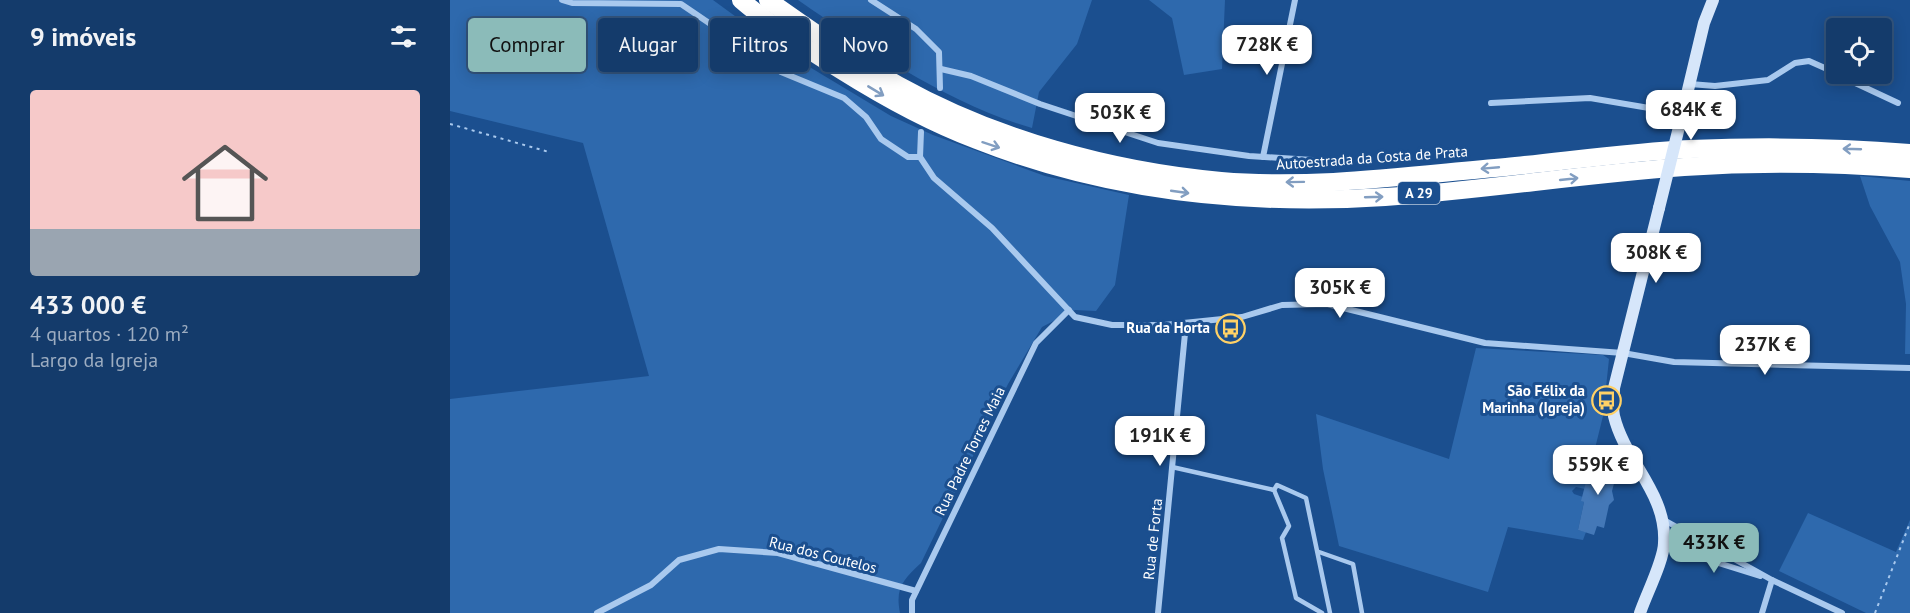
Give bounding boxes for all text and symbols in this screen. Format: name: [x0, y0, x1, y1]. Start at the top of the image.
chip: Comprar: [468, 18, 586, 72]
chip: Alugar: [598, 18, 698, 72]
chip: Filtros: [710, 18, 809, 72]
chip: Novo: [821, 18, 909, 72]
map controls: [1826, 18, 1892, 84]
button: locate: [1826, 18, 1892, 84]
text: 9 imóveis: [30, 20, 136, 53]
icon: filters: [387, 20, 420, 53]
pin: 728K €: [1218, 25, 1316, 76]
text: 728K €: [1236, 31, 1298, 57]
one-way arrow: [867, 86, 884, 98]
pin: 684K €: [1642, 90, 1740, 141]
pin: 503K €: [1071, 93, 1169, 144]
text: 684K €: [1660, 96, 1722, 122]
text: 503K €: [1089, 99, 1151, 125]
icon: home: [171, 129, 279, 237]
one-way arrow: [981, 140, 1000, 151]
street label: Autoestrada da Costa de Prata: [1276, 141, 1468, 174]
one-way arrow: [1842, 144, 1862, 155]
one-way arrow: [1480, 163, 1500, 174]
one-way arrow: [1558, 173, 1578, 184]
one-way arrow: [1286, 176, 1306, 188]
road number: A 29: [1398, 182, 1440, 204]
one-way arrow: [1170, 186, 1189, 197]
one-way arrow: [1364, 191, 1384, 203]
pin: 308K €: [1607, 233, 1705, 284]
text: 308K €: [1625, 239, 1687, 265]
pin: 305K €: [1291, 268, 1389, 319]
text: 305K €: [1309, 274, 1371, 300]
text: 433 000 €: [30, 288, 146, 321]
bus stop icon: Rua da Horta: [1215, 312, 1247, 344]
place label: Rua da Horta: [1126, 318, 1210, 337]
text: 4 quartos · 120 m²: [30, 321, 189, 347]
pin: 237K €: [1716, 325, 1814, 376]
text: 237K €: [1734, 331, 1796, 357]
text: Largo da Igreja: [30, 347, 158, 373]
place label: São Félix da Marinha (Igreja): [1482, 381, 1585, 417]
street label: Rua Padre Torres Maia: [930, 383, 1009, 518]
bus stop icon: São Félix da Marinha (Igreja): [1590, 384, 1622, 416]
pin: 191K €: [1111, 416, 1209, 467]
text: 191K €: [1129, 422, 1191, 448]
pin: 559K €: [1549, 445, 1647, 496]
text: 559K €: [1567, 451, 1629, 477]
street label: Rua de Forta: [1139, 497, 1166, 581]
pin: 433K €: [1665, 523, 1763, 574]
text: 433K €: [1683, 529, 1745, 555]
street label: Rua dos Coutelos: [767, 532, 879, 577]

